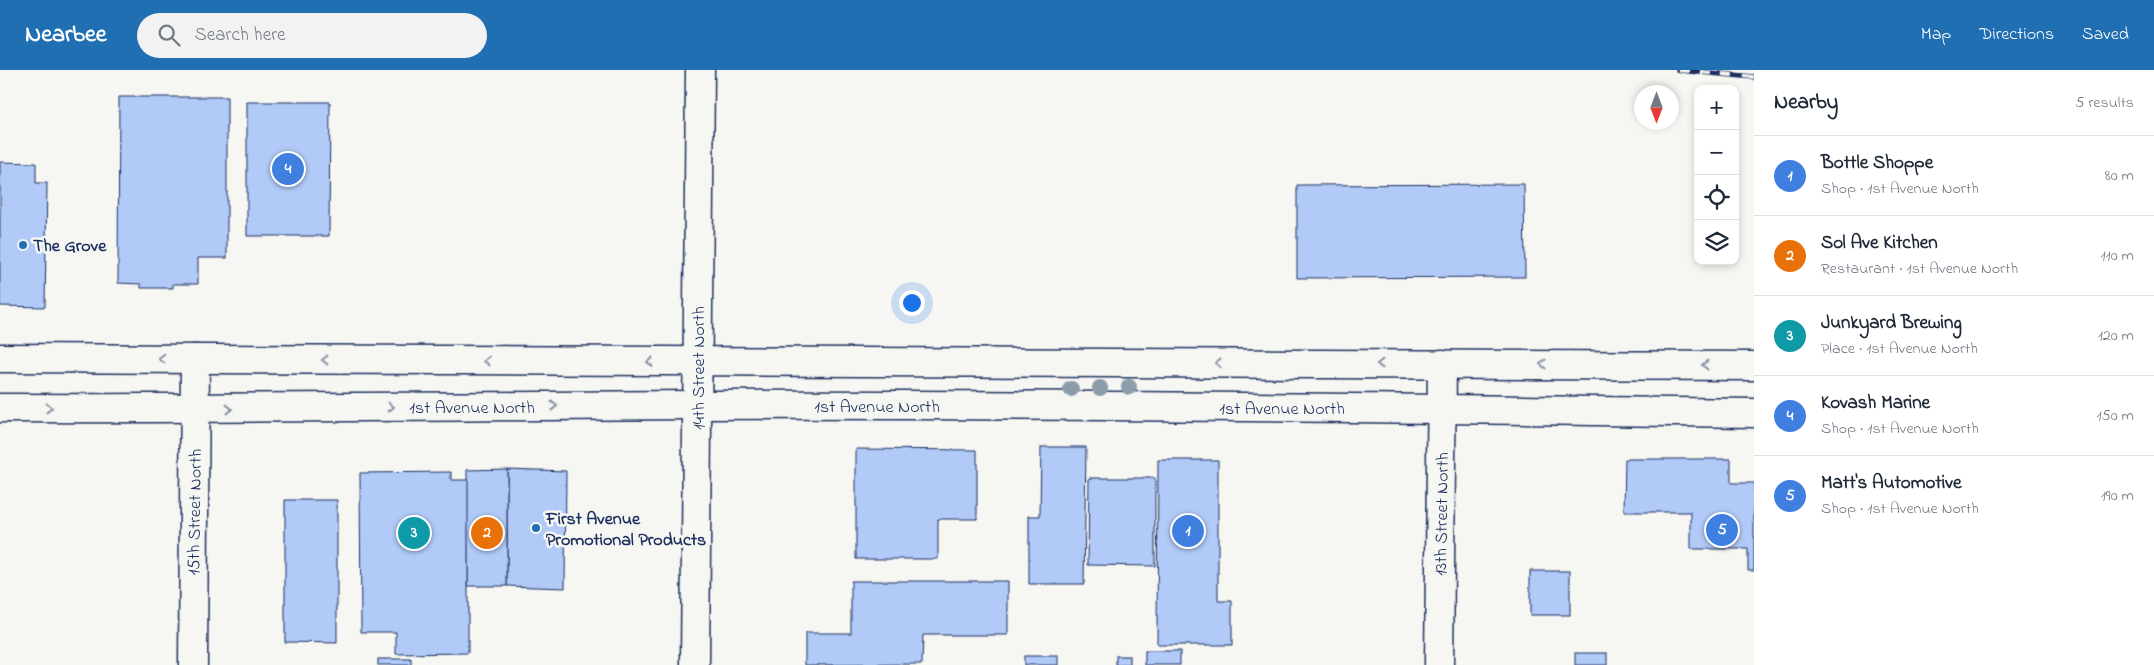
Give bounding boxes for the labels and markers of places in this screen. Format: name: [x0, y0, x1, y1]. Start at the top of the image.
pin: 4: [272, 150, 304, 188]
place label: The Grove: [33, 234, 107, 260]
marker: The Grove: [17, 239, 29, 251]
place label: First Avenue Promotional Products: [545, 507, 706, 554]
pin: 5: [1706, 511, 1738, 549]
pin: 1: [1172, 512, 1204, 550]
pin: 3: [398, 514, 430, 552]
pin: 2: [471, 514, 503, 552]
marker: First Avenue Promotional Products: [530, 522, 542, 534]

